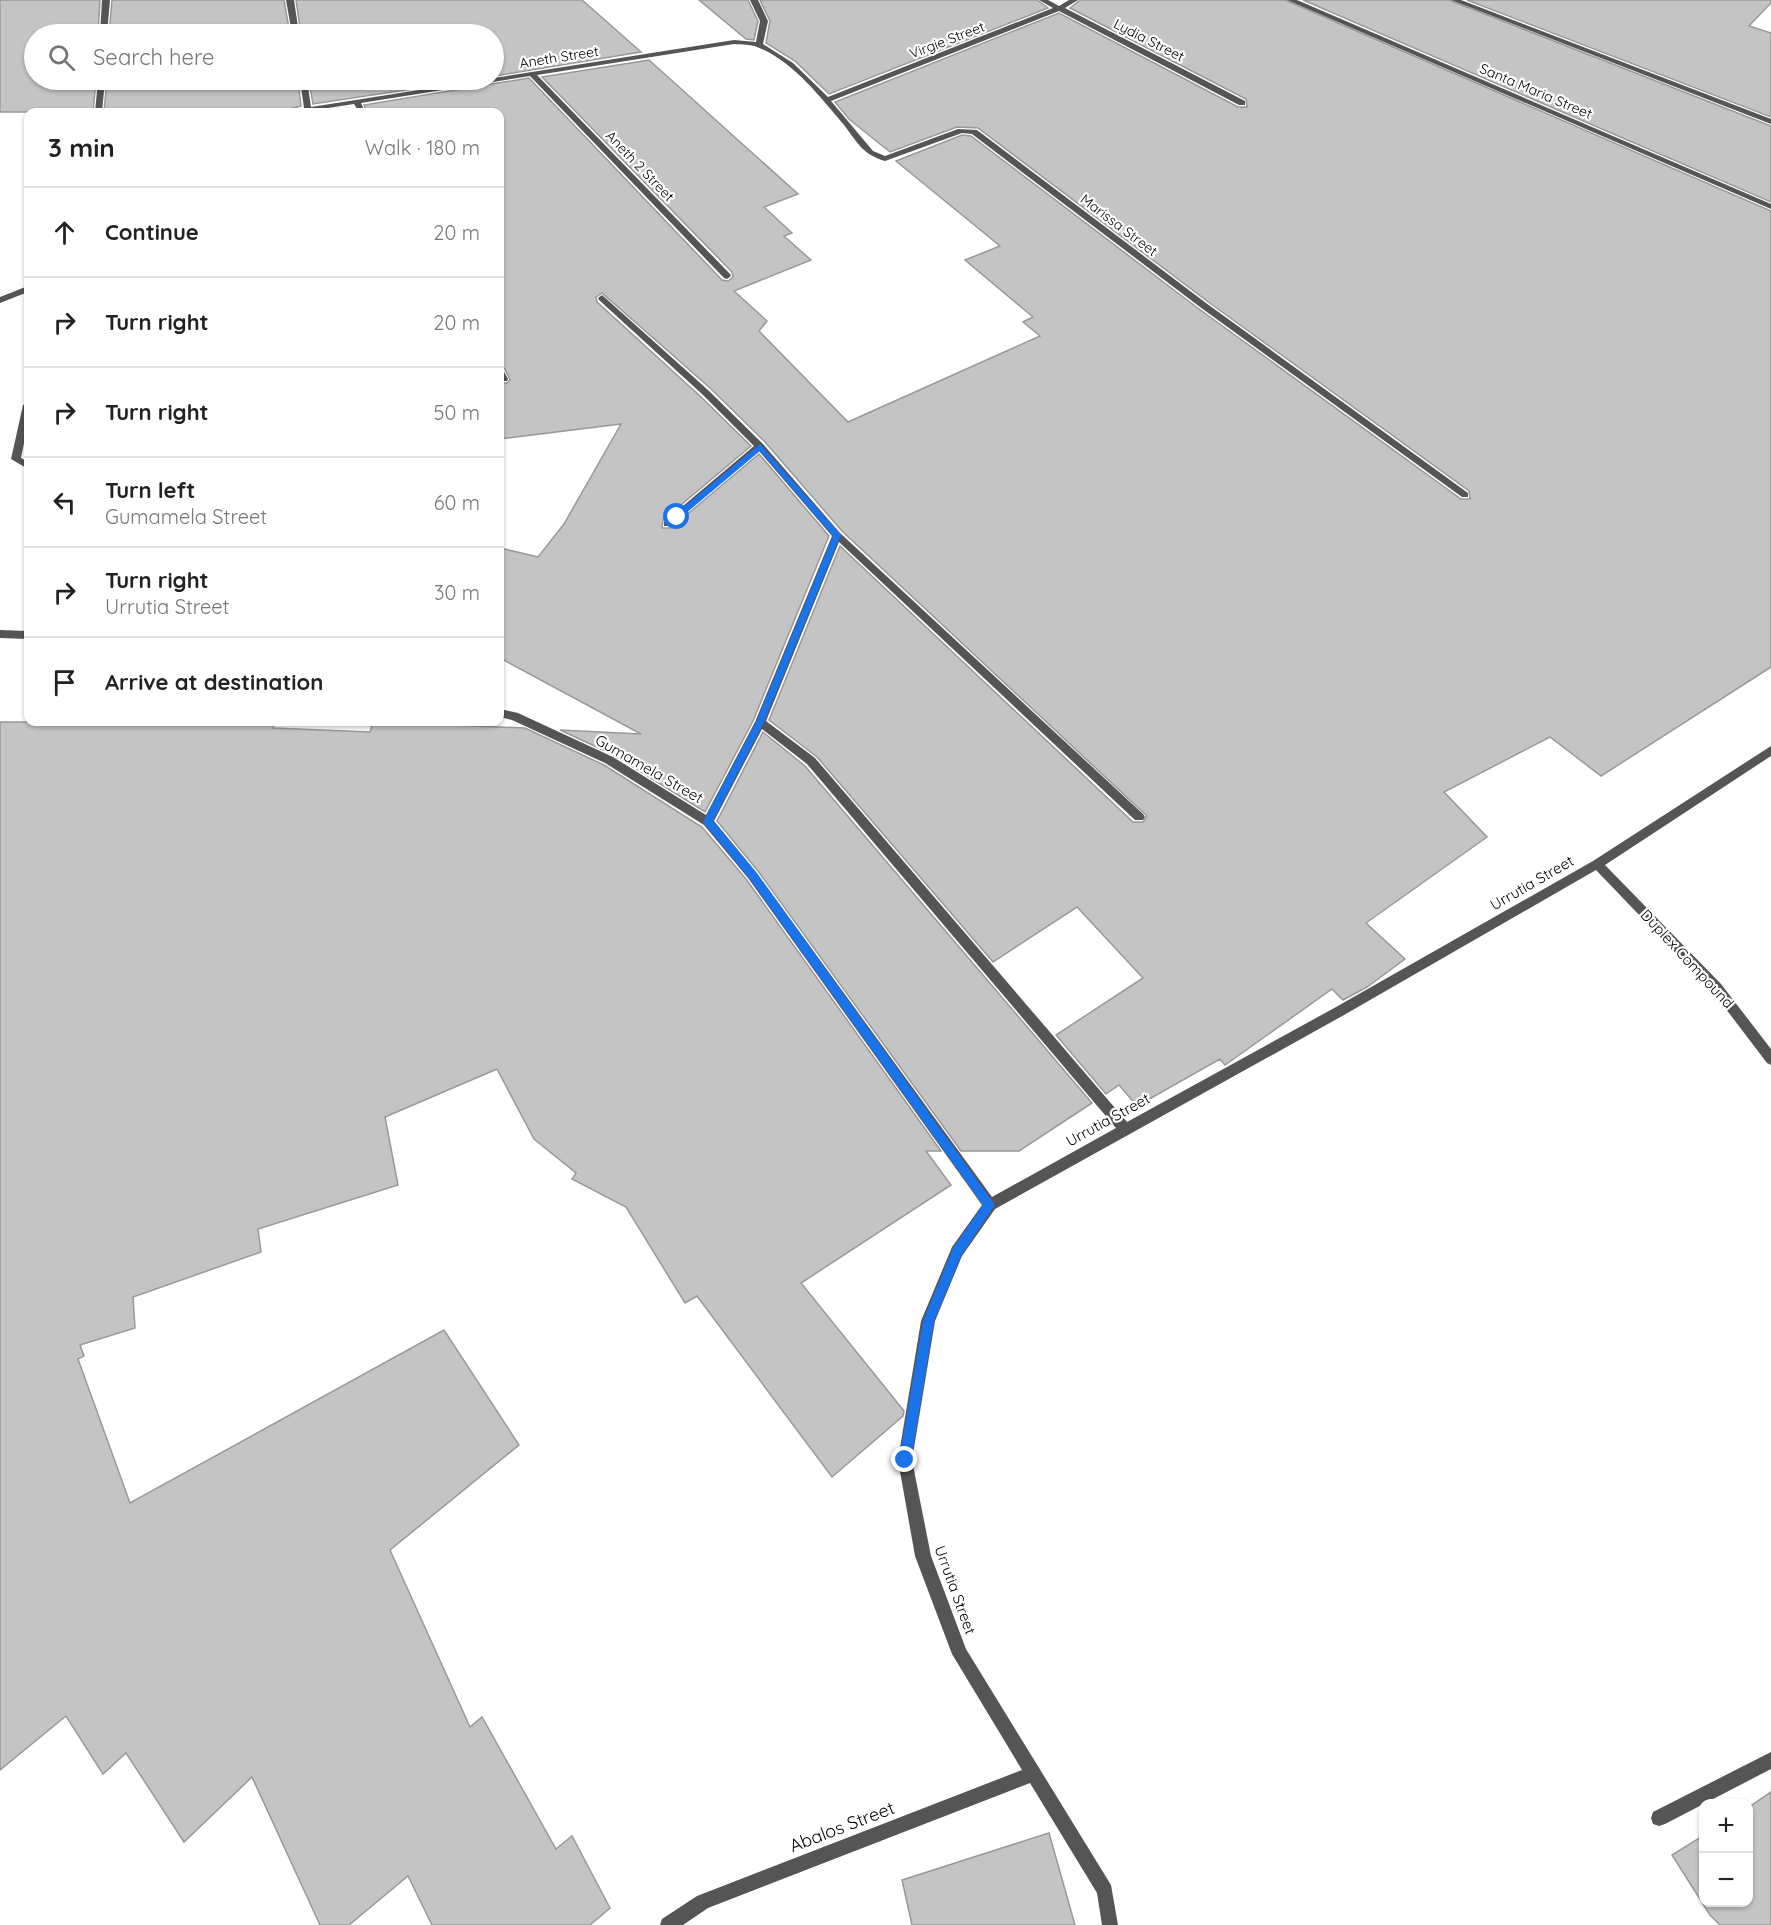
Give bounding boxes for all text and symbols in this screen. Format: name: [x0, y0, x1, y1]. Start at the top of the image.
street label: Lydia Street: [1111, 14, 1188, 66]
street label: Virgie Street: [907, 17, 987, 63]
search box: [24, 24, 504, 90]
icon: search: [45, 41, 78, 74]
street label: Aneth Street: [518, 42, 600, 72]
text: Search here: [93, 43, 214, 71]
street label: Santa Maria Street: [1477, 59, 1595, 123]
street label: Aneth 2 Street: [602, 127, 678, 205]
text: 3 min: [48, 131, 115, 164]
text: Walk · 180 m: [365, 135, 480, 160]
street label: Marissa Street: [1077, 190, 1161, 260]
icon: ahead: [48, 216, 81, 249]
text: Continue: [105, 218, 199, 246]
text: 20 m: [433, 220, 480, 245]
icon: right: [48, 306, 81, 339]
text: Turn right: [105, 308, 209, 336]
text: 20 m: [433, 310, 480, 335]
icon: right: [48, 396, 81, 429]
text: Turn right: [105, 398, 209, 426]
text: 50 m: [434, 400, 480, 425]
text: Turn left: [105, 476, 195, 504]
icon: left: [48, 486, 81, 519]
text: 60 m: [434, 490, 480, 515]
route start: [663, 503, 689, 529]
text: Gumamela Street: [105, 504, 267, 529]
text: Turn right: [105, 566, 209, 594]
icon: right: [48, 576, 81, 609]
text: 30 m: [434, 580, 480, 605]
text: Urrutia Street: [105, 594, 229, 619]
icon: arrive: [48, 666, 81, 699]
text: Arrive at destination: [105, 668, 323, 696]
street label: Gumamela Street: [592, 730, 707, 807]
street label: Urrutia Street: [1487, 851, 1577, 914]
street label: Duplex Compound: [1637, 905, 1738, 1012]
street label: Urrutia Street: [1062, 1089, 1153, 1150]
route end: [891, 1446, 917, 1472]
street label: Urrutia Street: [931, 1543, 980, 1637]
street label: Abalos Street: [786, 1796, 898, 1857]
map controls: [1699, 1799, 1753, 1907]
button: +: [1699, 1799, 1753, 1853]
button: −: [1699, 1853, 1753, 1907]

